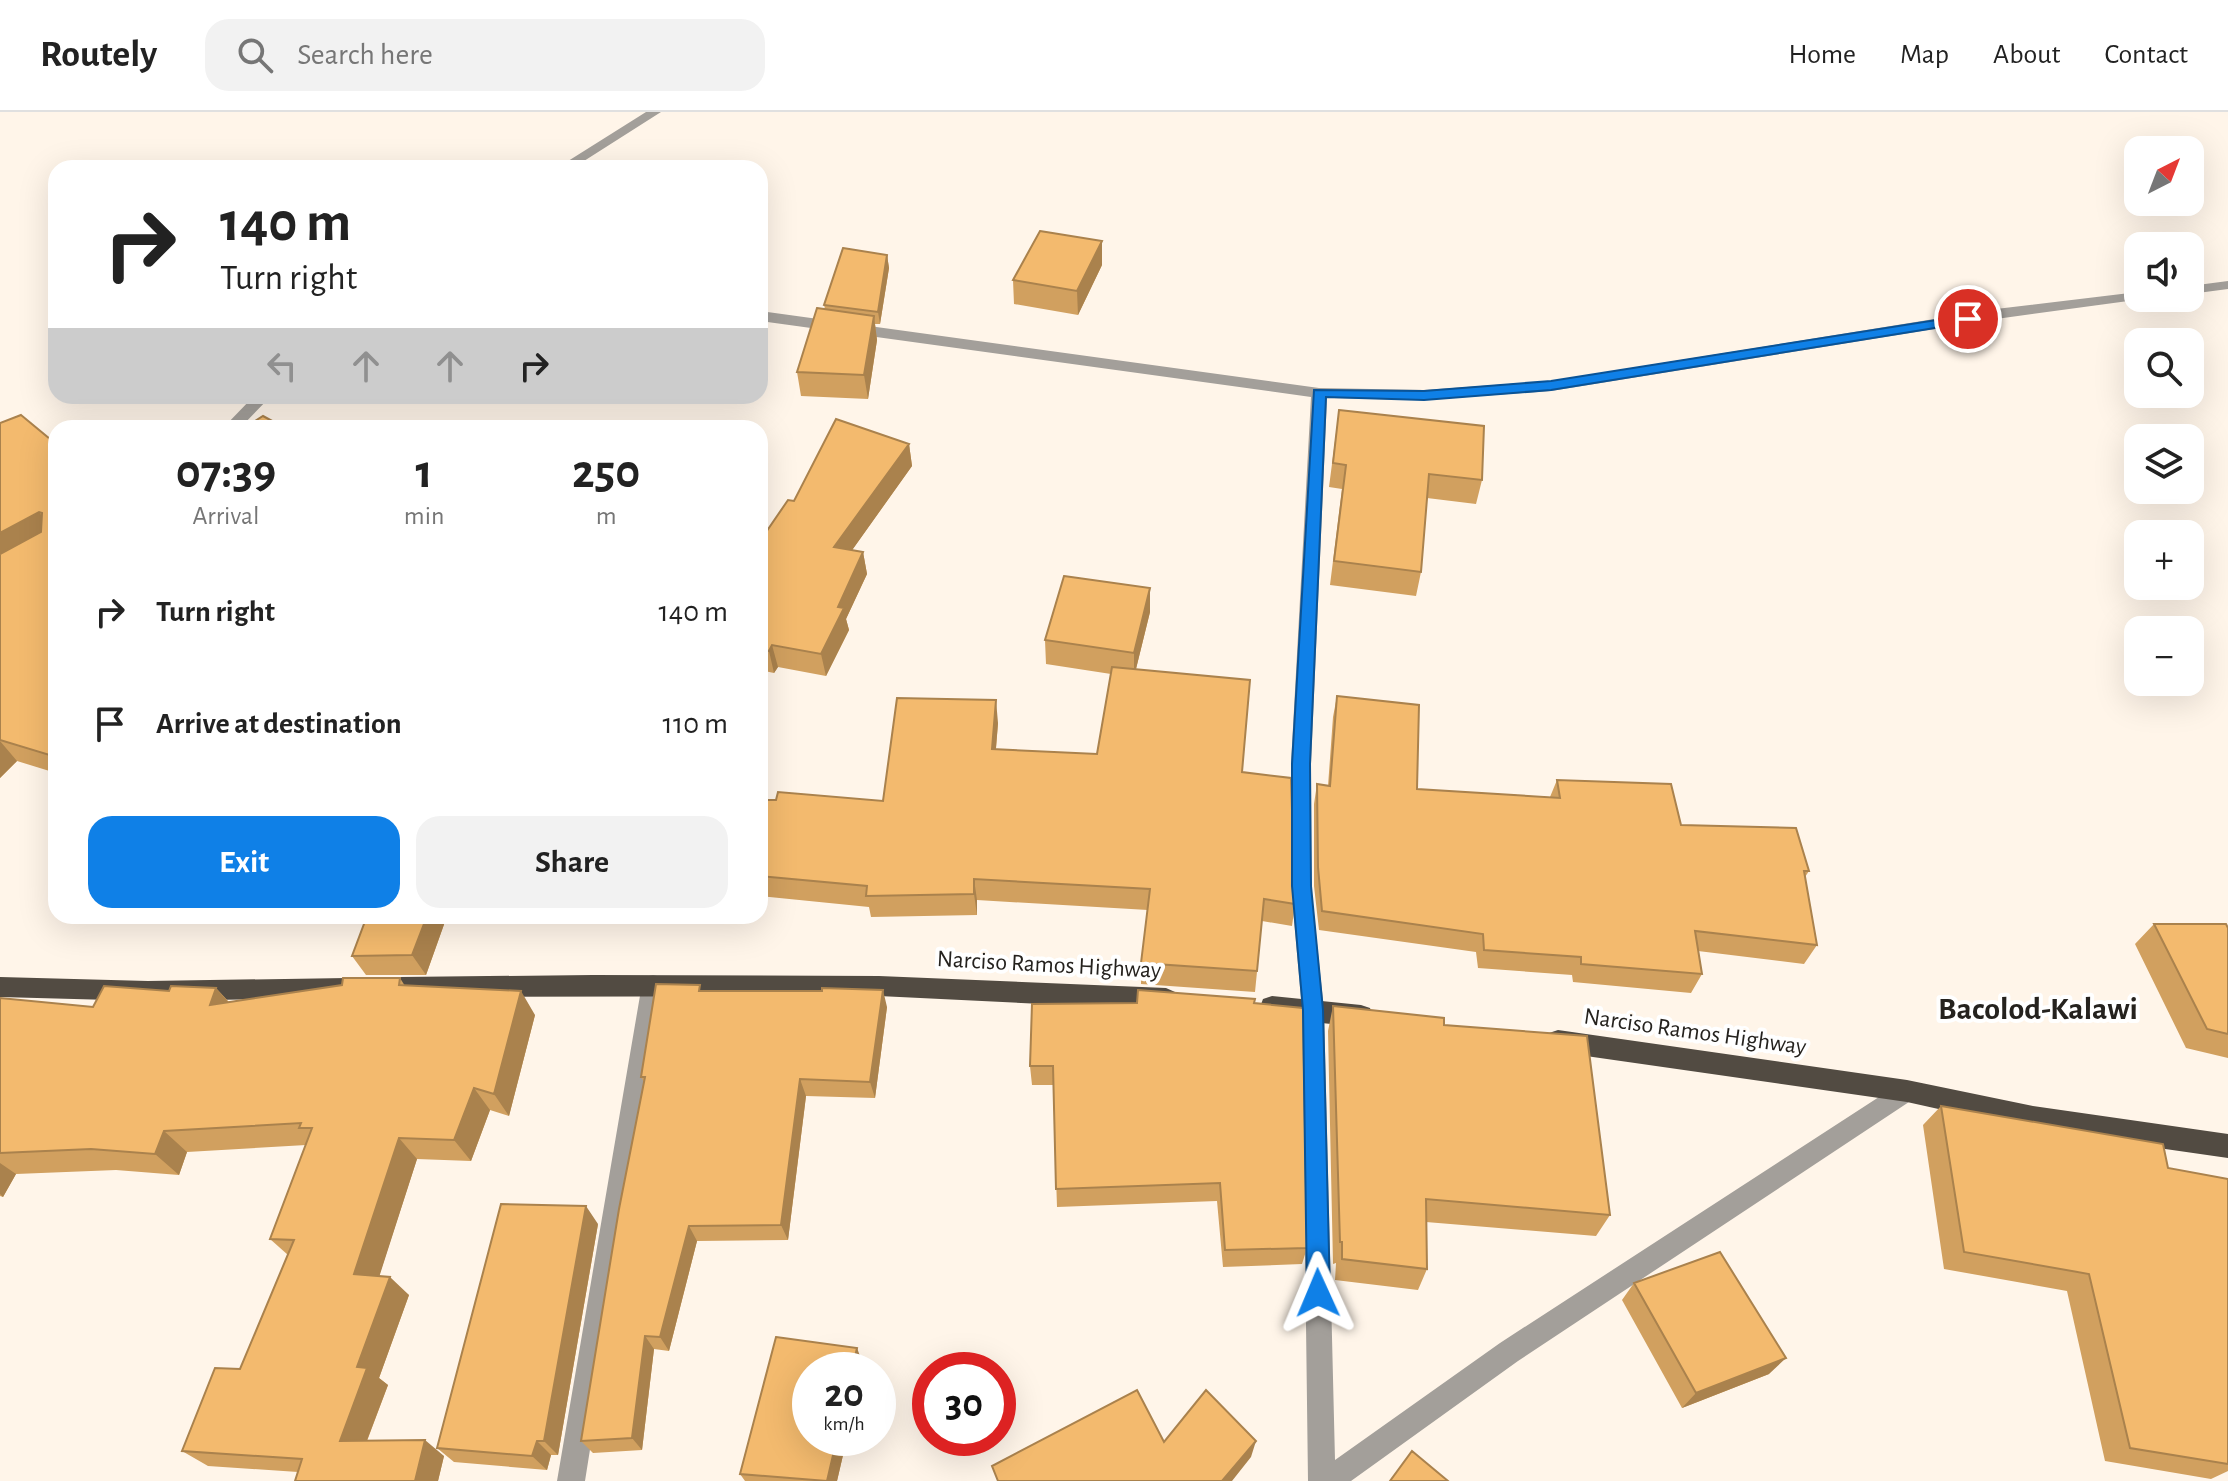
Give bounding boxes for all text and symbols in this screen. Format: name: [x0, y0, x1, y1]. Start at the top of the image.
search box: [205, 19, 765, 91]
icon: search: [233, 33, 277, 77]
text: Routely: [40, 36, 157, 74]
text: Search here: [297, 40, 433, 70]
text: Home: [1789, 41, 1856, 69]
text: Map: [1900, 41, 1949, 69]
text: About: [1993, 41, 2061, 69]
text: Contact: [2105, 41, 2188, 69]
north arrow: [2124, 136, 2204, 216]
map controls: [2124, 136, 2204, 696]
icon: right: [88, 192, 192, 296]
text: 140 m: [220, 195, 351, 251]
button: sound: [2124, 232, 2204, 312]
text: Turn right: [220, 260, 357, 296]
pin: [1934, 285, 2002, 353]
icon: arrive: [1946, 297, 1990, 341]
button: search: [2124, 328, 2204, 408]
icon: left: [260, 344, 304, 388]
icon: ahead: [344, 344, 388, 388]
icon: ahead: [428, 344, 472, 388]
icon: right: [512, 344, 556, 388]
button: layers: [2124, 424, 2204, 504]
text: 07:39: [176, 449, 276, 497]
text: 1: [415, 449, 433, 497]
text: 250: [572, 449, 640, 497]
text: Arrival: [193, 503, 259, 529]
text: min: [404, 503, 444, 529]
text: m: [596, 503, 617, 529]
button: +: [2124, 520, 2204, 600]
icon: right: [88, 590, 132, 634]
text: Turn right: [156, 597, 275, 627]
text: 140 m: [658, 597, 728, 627]
button: −: [2124, 616, 2204, 696]
icon: arrive: [88, 702, 132, 746]
text: Arrive at destination: [156, 709, 402, 739]
text: 110 m: [663, 709, 728, 739]
button: Exit: [88, 816, 400, 908]
button: Share: [416, 816, 728, 908]
street label: Narciso Ramos Highway: [936, 947, 1162, 983]
district label: Bacolod-Kalawi: [1938, 993, 2138, 1025]
street label: Narciso Ramos Highway: [1582, 1004, 1808, 1060]
position arrow: [1276, 1251, 1360, 1335]
speed limit sign: 30: [912, 1352, 1016, 1456]
text: 20: [824, 1374, 864, 1414]
text: km/h: [823, 1414, 865, 1434]

